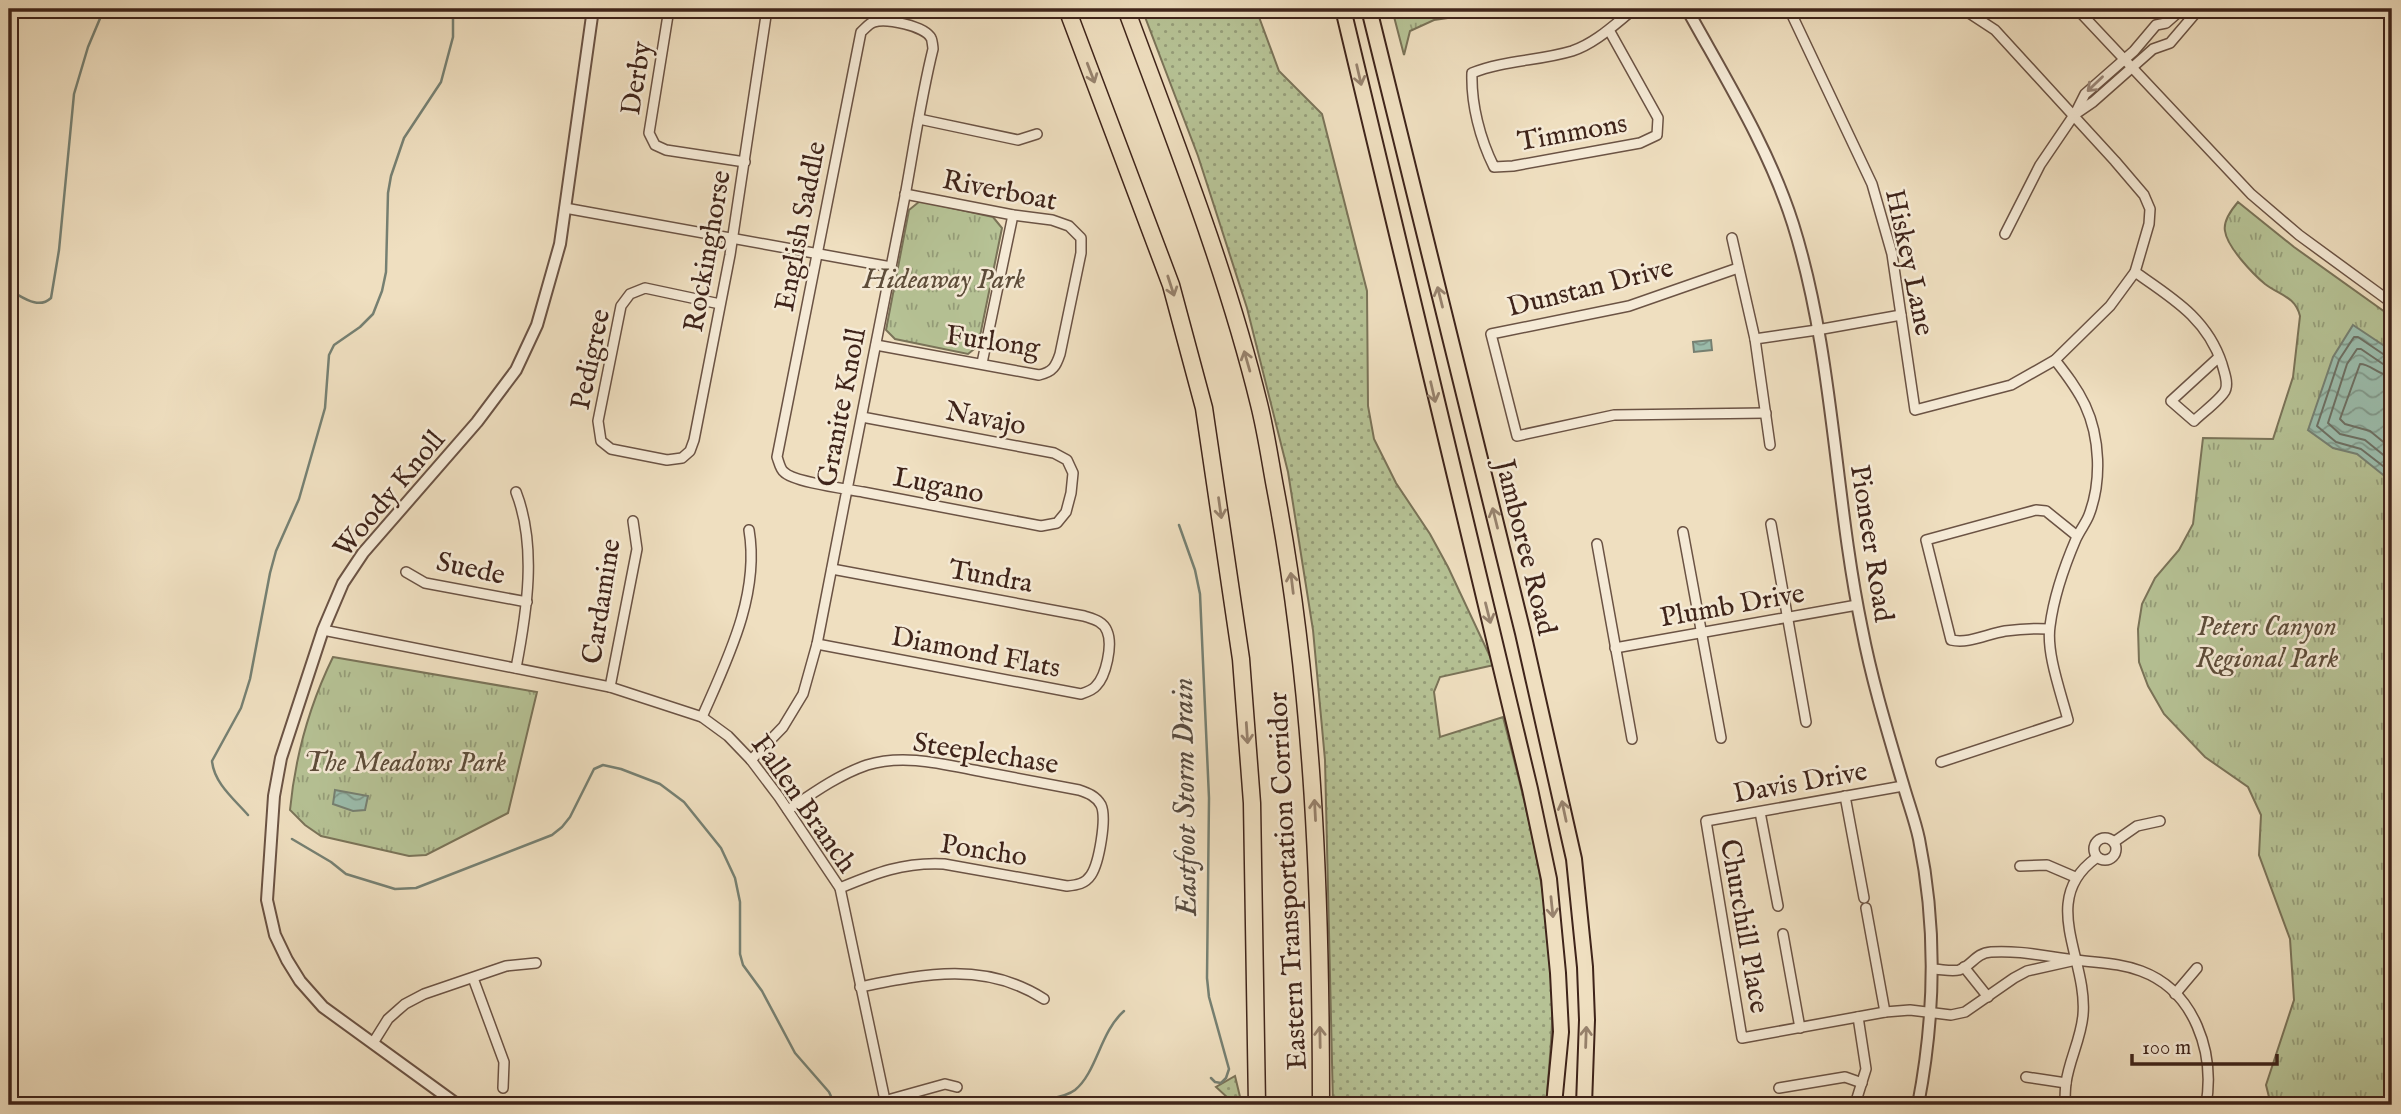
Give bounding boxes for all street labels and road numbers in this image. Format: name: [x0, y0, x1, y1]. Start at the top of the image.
street label: Derby: [614, 39, 661, 118]
street label: Timmons: [1515, 107, 1630, 160]
street label: English Saddle: [768, 138, 835, 314]
street label: Riverboat: [939, 163, 1060, 220]
street label: Rockinghorse: [677, 168, 740, 335]
street label: Hiskey Lane: [1876, 186, 1941, 339]
street label: Dunstan Drive: [1504, 251, 1677, 326]
street label: Pedigree: [564, 306, 619, 413]
street label: Furlong: [943, 319, 1043, 367]
street label: Granite Knoll: [810, 325, 875, 490]
street label: Navajo: [942, 395, 1029, 444]
street label: Woody Knoll: [326, 424, 454, 565]
street label: Jamboree Road: [1485, 453, 1563, 639]
street label: Lugano: [890, 461, 987, 512]
street label: Pioneer Road: [1841, 462, 1900, 625]
street label: Cardamine: [575, 536, 630, 667]
street label: Suede: [433, 545, 508, 594]
street label: Tundra: [946, 553, 1036, 602]
street label: Plumb Drive: [1657, 577, 1808, 636]
street label: Diamond Flats: [888, 620, 1063, 687]
street label: Eastern Transportation Corridor: [1261, 691, 1316, 1071]
street label: Steeplechase: [910, 726, 1061, 783]
street label: Fallen Branch: [742, 728, 864, 881]
street label: Davis Drive: [1731, 754, 1870, 812]
street label: Poncho: [938, 827, 1030, 876]
street label: Churchill Place: [1711, 837, 1776, 1016]

